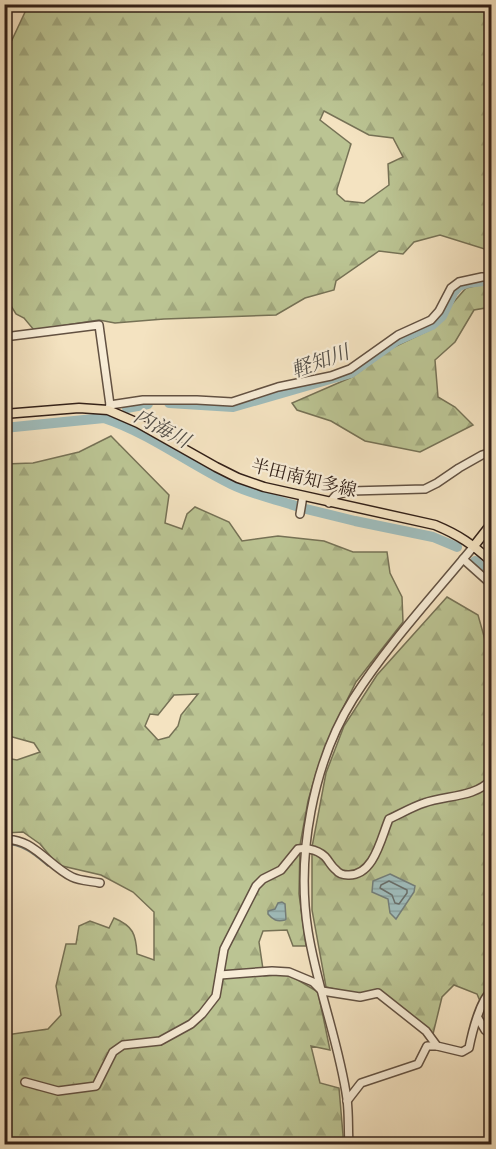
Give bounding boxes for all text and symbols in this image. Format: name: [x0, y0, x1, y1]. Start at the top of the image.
water label: 軽知川: [288, 339, 355, 383]
water label: 内海川: [129, 403, 196, 455]
street label: 半田南知多線: [249, 454, 359, 503]

